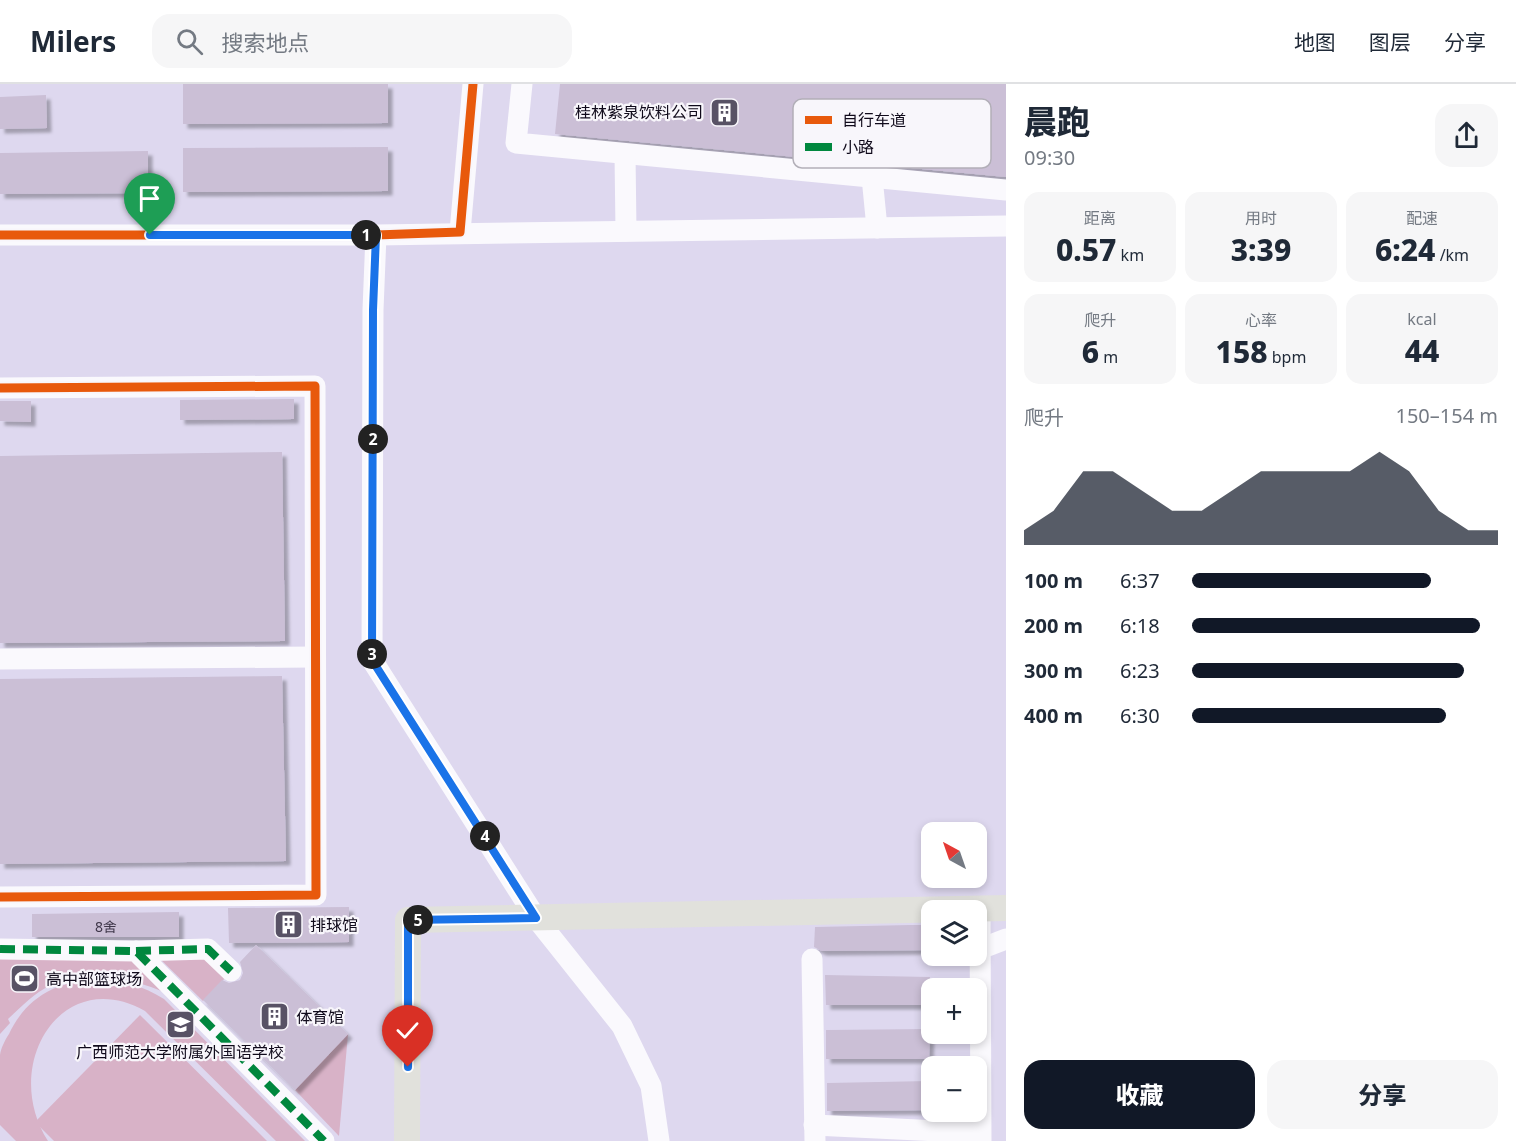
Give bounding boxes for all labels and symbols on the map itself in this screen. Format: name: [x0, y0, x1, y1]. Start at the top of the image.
building icon: 桂林紫泉饮料公司: [708, 96, 740, 128]
legend: [793, 99, 991, 168]
place label: 桂林紫泉饮料公司: [575, 101, 703, 123]
text: 自行车道: [842, 109, 906, 131]
text: 小路: [842, 136, 874, 158]
pin: [124, 173, 175, 235]
pin: 1: [351, 220, 381, 250]
pin: 2: [358, 424, 388, 454]
pin: 3: [357, 639, 387, 669]
pin: 4: [470, 821, 500, 851]
north arrow: [921, 822, 987, 888]
pin: 5: [403, 905, 433, 935]
building icon: 排球馆: [273, 909, 305, 941]
place label: 排球馆: [310, 914, 358, 936]
house number: 8舍: [95, 917, 117, 936]
sports icon: 高中部篮球场: [9, 963, 41, 995]
place label: 高中部篮球场: [46, 968, 142, 990]
building icon: 体育馆: [259, 1001, 291, 1033]
pin: [382, 1005, 433, 1067]
place label: 体育馆: [296, 1006, 344, 1028]
school or university icon: 广西师范大学附属外国语学校: [164, 1008, 196, 1040]
place label: 广西师范大学附属外国语学校: [76, 1041, 284, 1063]

